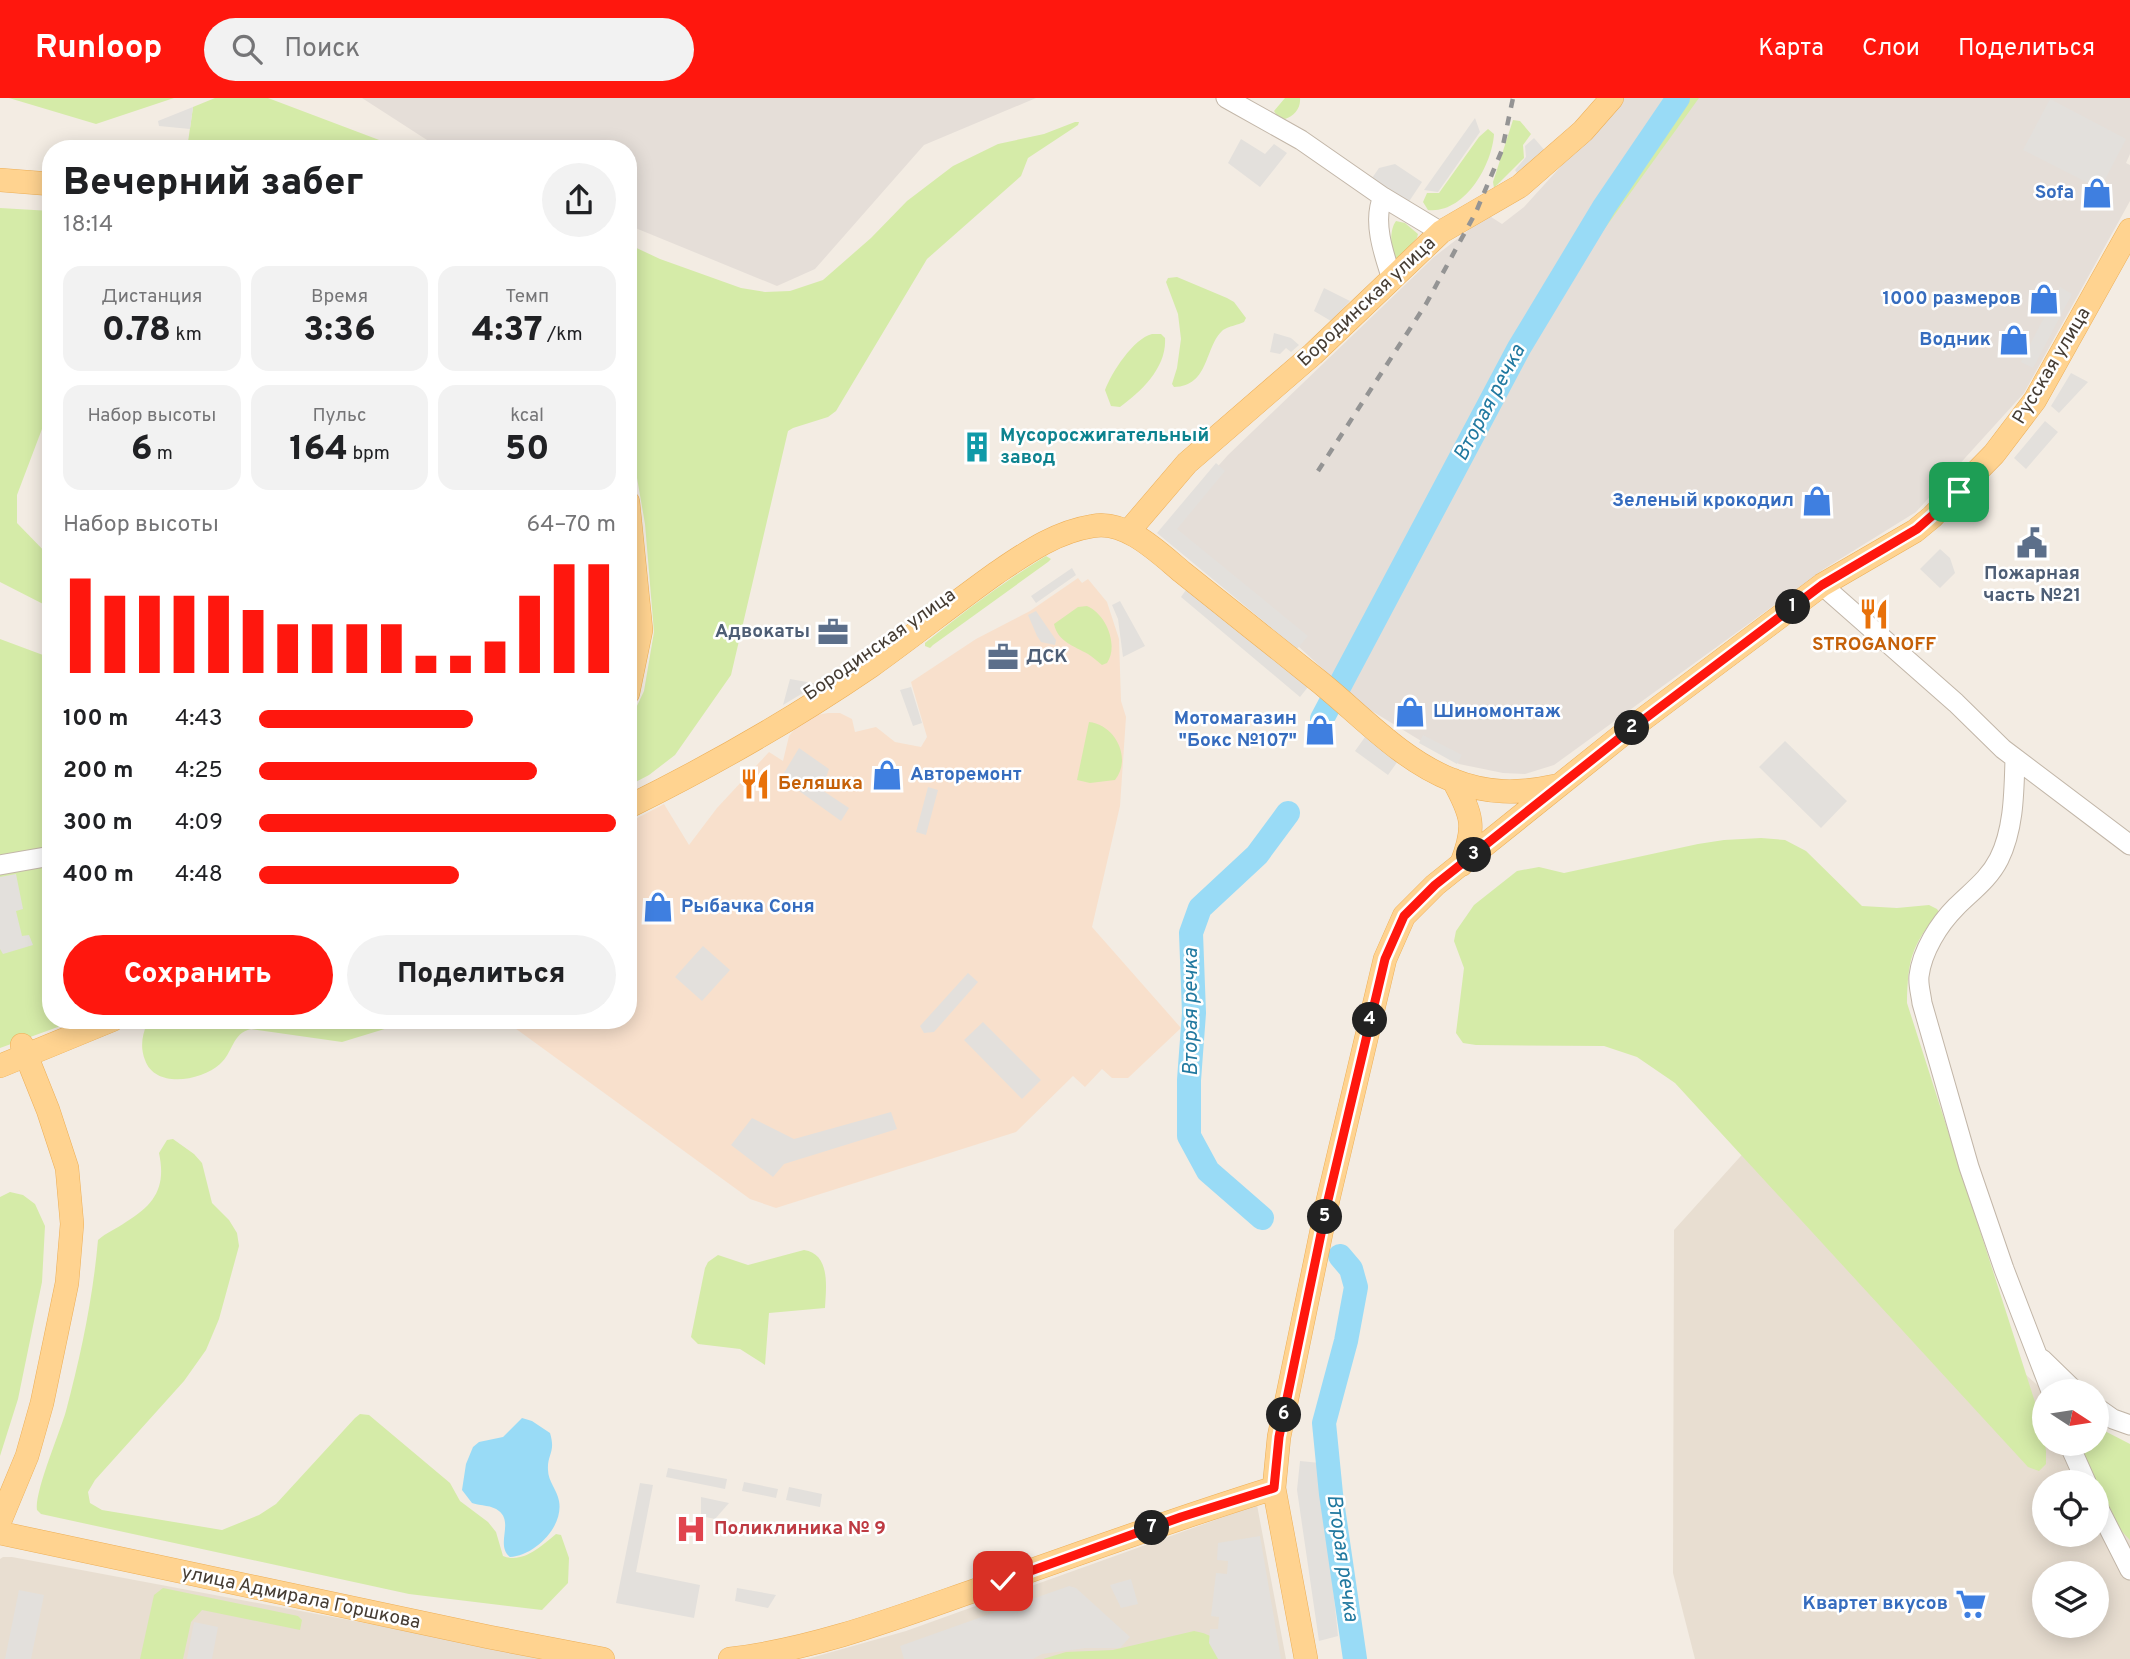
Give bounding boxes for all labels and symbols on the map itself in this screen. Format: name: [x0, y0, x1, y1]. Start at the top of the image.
shop icon: Sofa: [2080, 176, 2114, 210]
place label: Sofa: [2035, 181, 2074, 205]
street label: Бородинская улица: [1293, 232, 1441, 372]
shop icon: 1000 размеров: [2027, 282, 2061, 316]
place label: 1000 размеров: [1882, 287, 2021, 311]
street label: Русская улица: [2008, 303, 2096, 429]
shop icon: Водник: [1997, 323, 2031, 357]
place label: Водник: [1919, 328, 1991, 352]
water label: Вторая речка: [1448, 340, 1532, 466]
place label: Мусоросжигательный завод: [1000, 424, 1209, 470]
building icon: Мусоросжигательный завод: [960, 430, 994, 464]
pin: [1929, 462, 1989, 522]
shop icon: Зеленый крокодил: [1800, 484, 1834, 518]
place label: Зеленый крокодил: [1612, 489, 1794, 513]
public building icon: Пожарная часть №21: [2015, 526, 2049, 560]
place label: Пожарная часть №21: [1983, 562, 2081, 608]
street label: Бородинская улица: [799, 583, 961, 707]
pin: 1: [1776, 589, 1811, 624]
restaurant icon: STROGANOFF: [1857, 597, 1891, 631]
office icon: Адвокаты: [816, 615, 850, 649]
place label: Адвокаты: [715, 620, 810, 644]
place label: STROGANOFF: [1812, 633, 1936, 657]
office icon: ДСК: [986, 640, 1020, 674]
place label: ДСК: [1026, 645, 1068, 669]
shop icon: Шиномонтаж: [1393, 695, 1427, 729]
place label: Шиномонтаж: [1433, 700, 1561, 724]
place label: Мотомагазин "Бокс №107": [1174, 707, 1297, 753]
pin: 2: [1614, 710, 1650, 746]
shop icon: Мотомагазин "Бокс №107": [1303, 713, 1337, 747]
shop icon: Авторемонт: [870, 758, 904, 792]
place label: Авторемонт: [910, 763, 1022, 787]
restaurant icon: Беляшка: [738, 767, 772, 801]
place label: Беляшка: [778, 772, 863, 796]
pin: 3: [1456, 838, 1492, 872]
shop icon: Рыбачка Соня: [641, 890, 675, 924]
place label: Рыбачка Соня: [681, 895, 815, 919]
water label: Вторая речка: [1178, 948, 1205, 1076]
pin: 4: [1352, 1002, 1388, 1038]
pin: 5: [1308, 1200, 1342, 1234]
north arrow: [2032, 1379, 2109, 1456]
pin: 6: [1266, 1398, 1302, 1432]
water label: Вторая речка: [1320, 1493, 1364, 1624]
pin: 7: [1134, 1510, 1170, 1546]
hospital icon: Поликлиника № 9: [674, 1512, 708, 1546]
place label: Поликлиника № 9: [714, 1517, 886, 1541]
pin: [973, 1551, 1033, 1611]
street label: улица Адмирала Горшкова: [179, 1561, 423, 1635]
supermarket icon: Квартет вкусов: [1954, 1587, 1988, 1621]
place label: Квартет вкусов: [1802, 1592, 1948, 1616]

